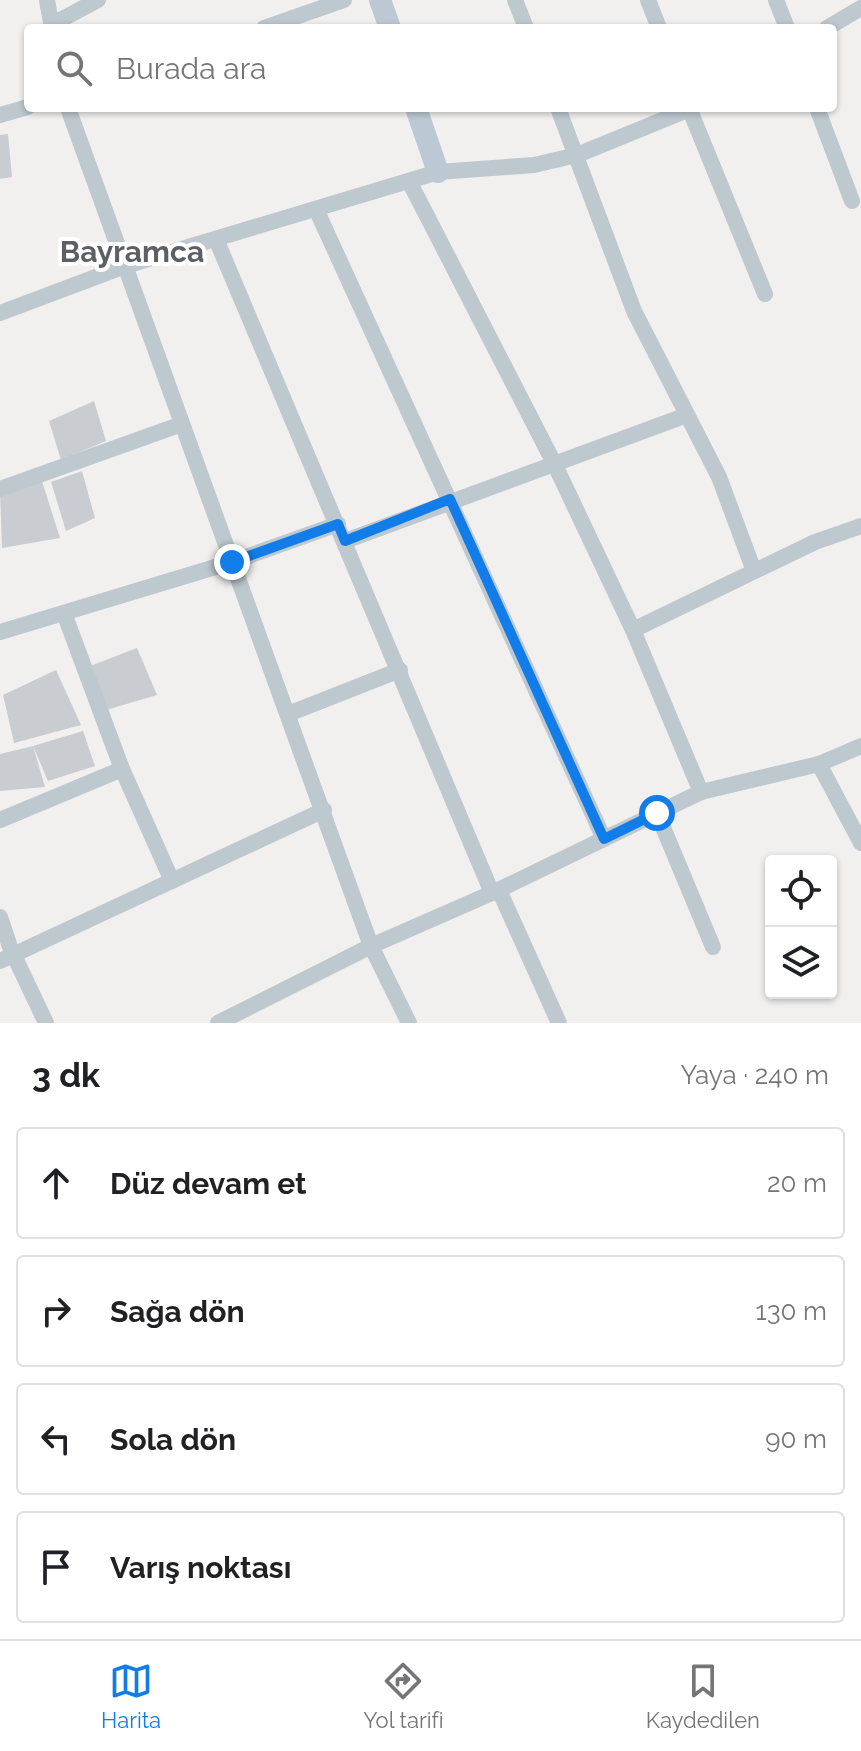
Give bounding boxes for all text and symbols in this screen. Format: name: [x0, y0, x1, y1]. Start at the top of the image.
search box: [24, 24, 837, 112]
icon: search: [52, 46, 96, 90]
text: Burada ara: [116, 51, 266, 86]
district label: Bayramca: [60, 234, 204, 269]
route end: [214, 544, 250, 580]
route start: [639, 795, 675, 831]
map controls: [765, 855, 837, 999]
button: locate: [765, 855, 837, 927]
button: layers: [765, 927, 837, 999]
text: 3 dk: [32, 1055, 100, 1095]
text: Yaya · 240 m: [680, 1060, 829, 1090]
icon: ahead: [34, 1161, 78, 1205]
text: Düz devam et: [110, 1166, 307, 1201]
text: 20 m: [767, 1168, 827, 1198]
icon: right: [34, 1289, 78, 1333]
text: Sağa dön: [110, 1294, 245, 1329]
text: 130 m: [756, 1296, 827, 1326]
icon: left: [34, 1417, 78, 1461]
text: Sola dön: [110, 1422, 236, 1457]
text: 90 m: [765, 1424, 827, 1454]
icon: arrive: [34, 1545, 78, 1589]
text: Varış noktası: [110, 1550, 291, 1585]
tab: Harita: [101, 1659, 161, 1733]
tab: Yol tarifi: [363, 1659, 444, 1733]
tab: Kaydedilen: [646, 1659, 760, 1733]

